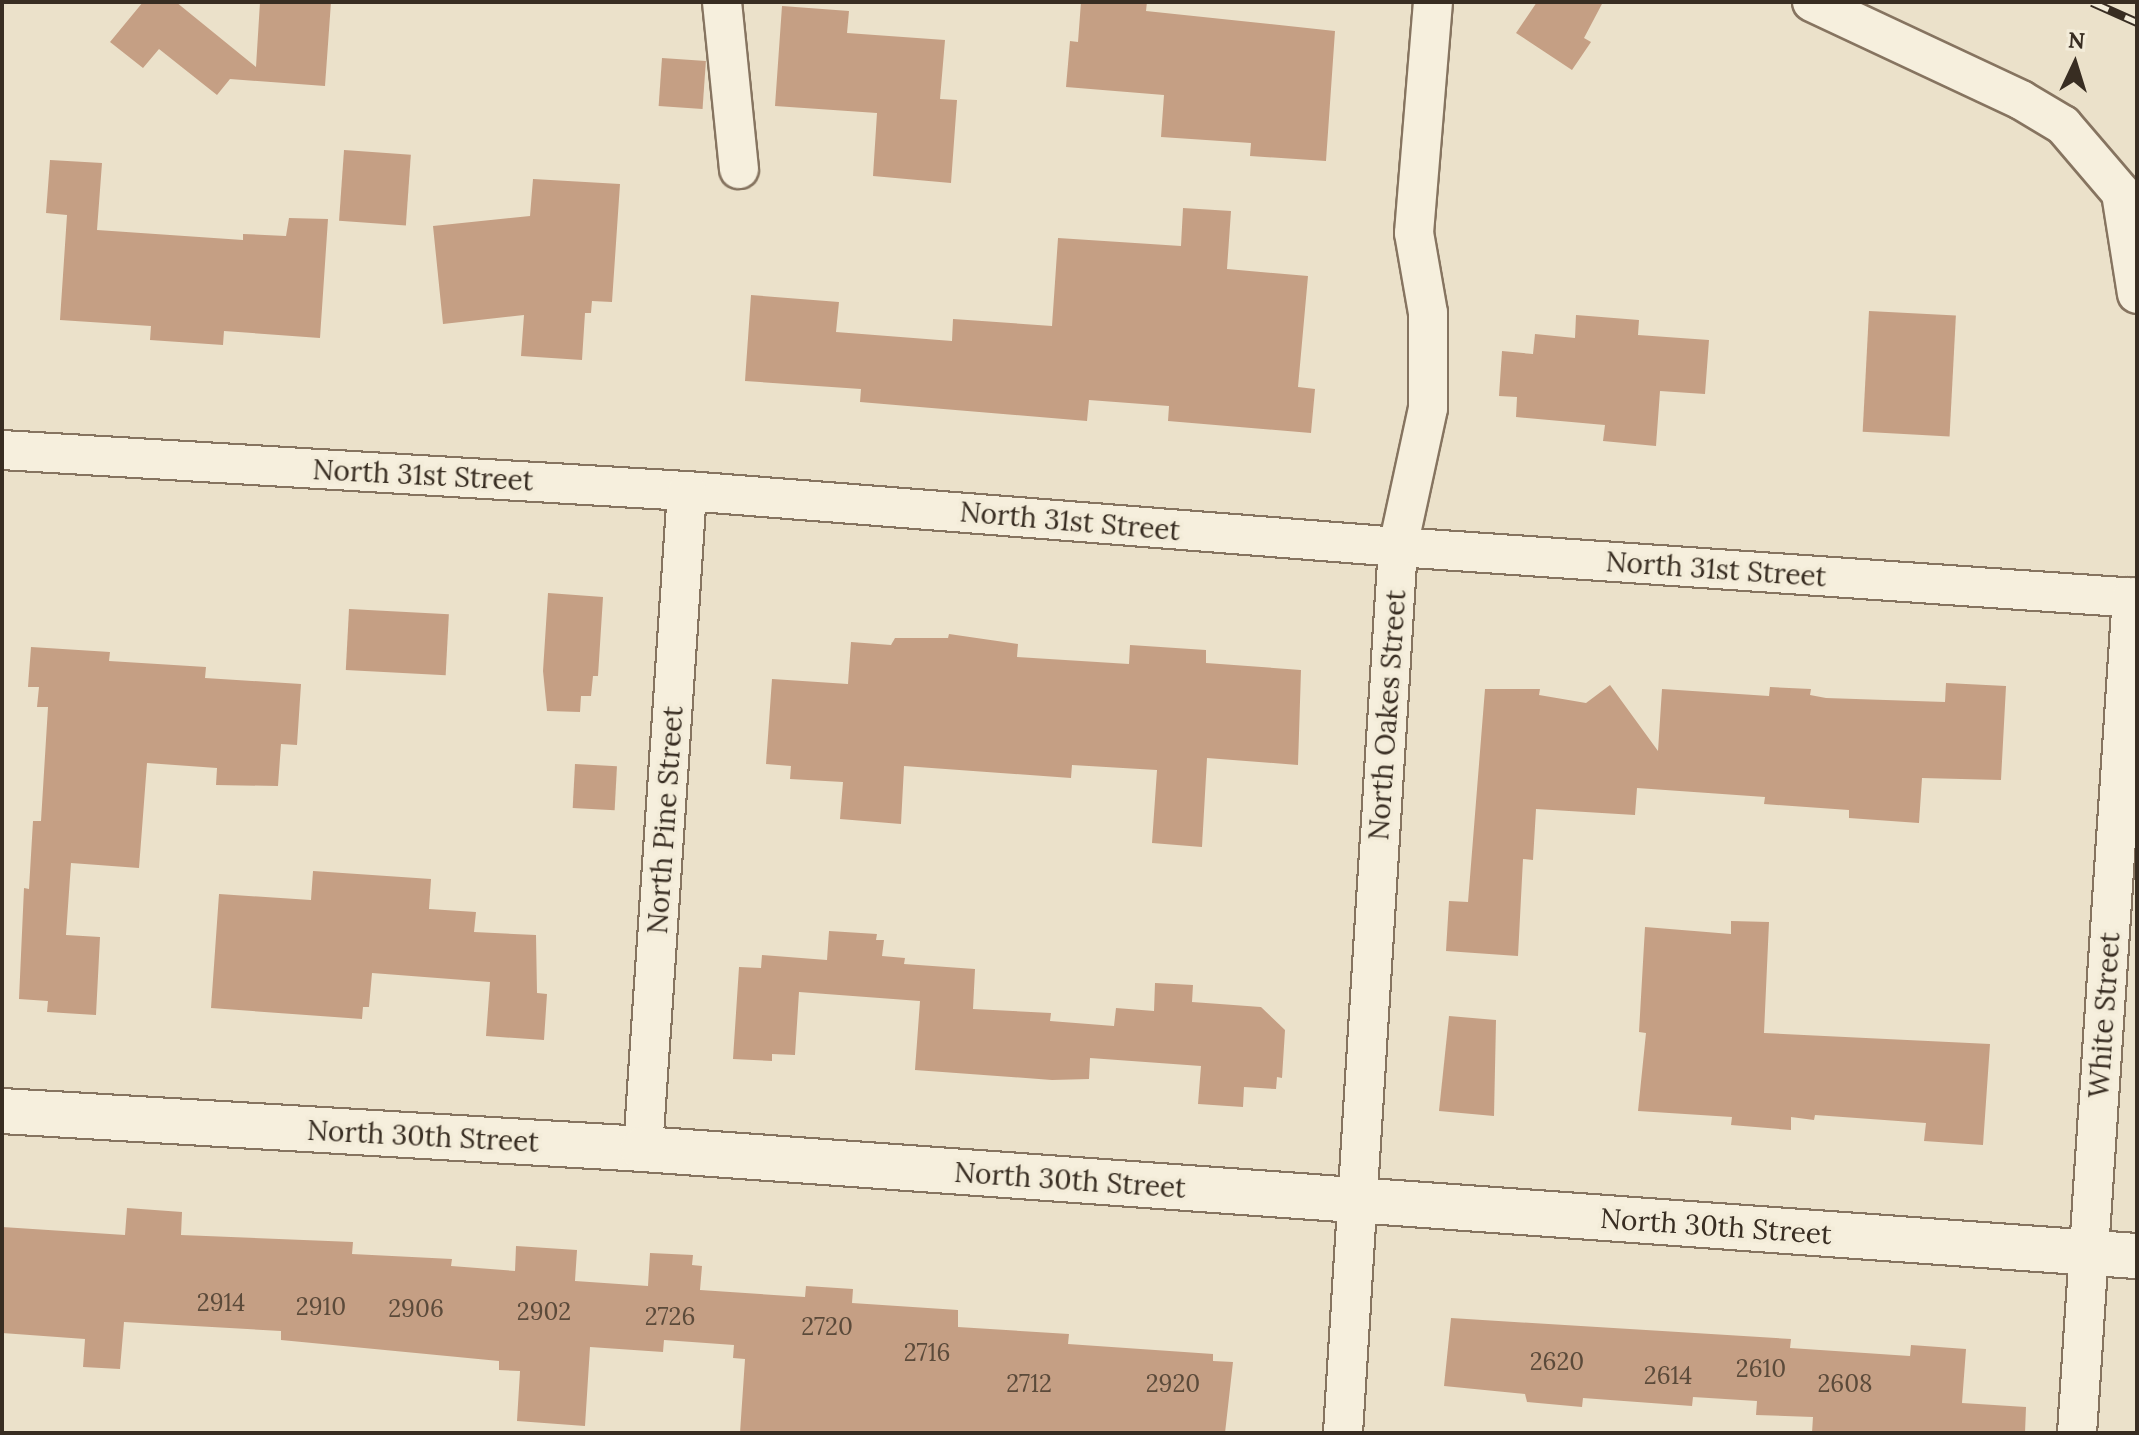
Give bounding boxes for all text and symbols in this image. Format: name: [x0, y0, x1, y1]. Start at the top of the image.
north arrow: [2035, 24, 2115, 104]
text: N: [2067, 25, 2086, 55]
street label: North 31st Street: [312, 452, 534, 498]
street label: North 31st Street: [958, 495, 1182, 547]
street label: North 31st Street: [1605, 545, 1827, 593]
street label: North Oakes Street: [1361, 589, 1413, 841]
street label: North Pine Street: [640, 705, 690, 935]
street label: White Street: [2081, 931, 2127, 1099]
street label: North 30th Street: [306, 1113, 540, 1159]
street label: North 30th Street: [953, 1155, 1187, 1205]
street label: North 30th Street: [1599, 1201, 1833, 1251]
house number: 2914: [197, 1289, 245, 1317]
house number: 2910: [296, 1293, 346, 1321]
house number: 2906: [388, 1295, 444, 1323]
house number: 2902: [517, 1298, 571, 1326]
house number: 2726: [645, 1303, 695, 1331]
house number: 2720: [801, 1313, 853, 1341]
house number: 2716: [904, 1339, 950, 1367]
house number: 2620: [1530, 1348, 1584, 1376]
house number: 2610: [1736, 1355, 1786, 1383]
house number: 2614: [1644, 1362, 1692, 1390]
house number: 2712: [1006, 1370, 1052, 1398]
house number: 2920: [1146, 1370, 1200, 1398]
house number: 2608: [1817, 1370, 1873, 1398]

